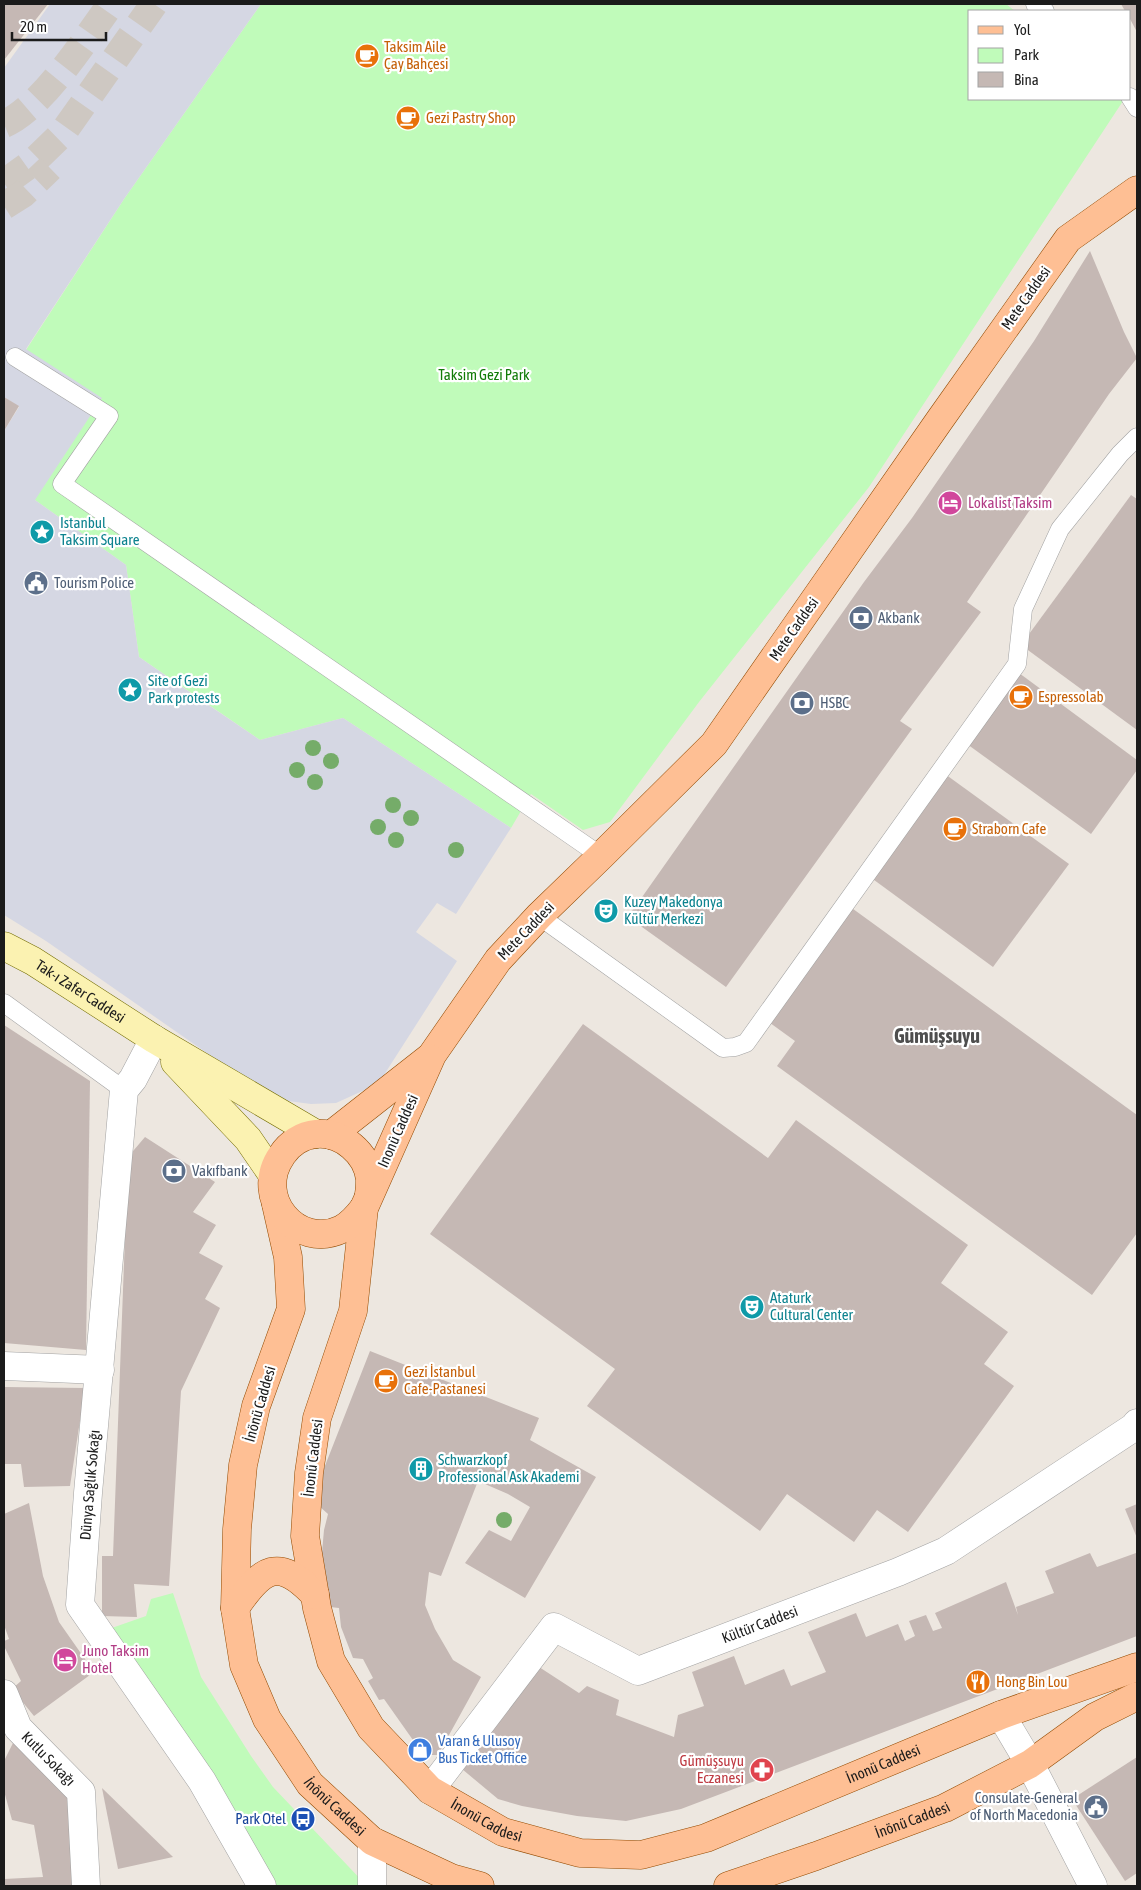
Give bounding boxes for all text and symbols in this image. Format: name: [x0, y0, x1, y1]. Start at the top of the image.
scale bar: [12, 10, 106, 42]
legend: [968, 10, 1131, 100]
text: 20 m: [20, 18, 47, 35]
text: Yol: [1014, 21, 1031, 38]
place label: Taksim Aile Çay Bahçesi: [384, 38, 448, 72]
cafe icon: Taksim Aile Çay Bahçesi: [354, 43, 380, 69]
text: Park: [1014, 46, 1039, 63]
text: Bina: [1014, 71, 1039, 88]
cafe icon: Gezi Pastry Shop: [395, 105, 421, 131]
place label: Gezi Pastry Shop: [426, 109, 516, 126]
street label: Mete Caddesi: [998, 263, 1054, 333]
park label: Taksim Gezi Park: [438, 366, 530, 383]
hotel icon: Lokalist Taksim: [937, 490, 963, 516]
place label: Lokalist Taksim: [968, 494, 1052, 511]
place label: Istanbul Taksim Square: [60, 514, 140, 548]
place icon: Istanbul Taksim Square: [29, 519, 55, 545]
public building icon: Tourism Police: [23, 570, 49, 596]
place label: Tourism Police: [54, 574, 134, 591]
street label: Mete Caddesi: [766, 594, 822, 664]
bank icon: Akbank: [848, 605, 874, 631]
place label: Akbank: [878, 609, 920, 626]
place label: Site of Gezi Park protests: [148, 672, 220, 706]
place icon: Site of Gezi Park protests: [117, 677, 143, 703]
cafe icon: Espressolab: [1008, 684, 1034, 710]
place label: Espressolab: [1038, 688, 1104, 705]
bank icon: HSBC: [789, 690, 815, 716]
place label: HSBC: [820, 694, 849, 711]
cafe icon: Straborn Cafe: [942, 816, 968, 842]
place label: Straborn Cafe: [972, 820, 1047, 837]
place label: Kuzey Makedonya Kültür Merkezi: [624, 893, 723, 927]
street label: Mete Caddesi: [494, 898, 557, 963]
theatre icon: Kuzey Makedonya Kültür Merkezi: [593, 898, 619, 924]
street label: Tak-ı Zafer Caddesi: [33, 956, 129, 1026]
district label: Gümüşsuyu: [894, 1024, 980, 1047]
street label: Inonü Caddesi: [374, 1092, 421, 1170]
bank icon: Vakıfbank: [161, 1158, 187, 1184]
place label: Vakıfbank: [192, 1162, 248, 1179]
place label: Ataturk Cultural Center: [770, 1289, 853, 1323]
theatre icon: Ataturk Cultural Center: [739, 1294, 765, 1320]
place label: Gezi İstanbul Cafe-Pastanesi: [404, 1363, 486, 1397]
street label: İnönü Caddesi: [241, 1364, 278, 1444]
cafe icon: Gezi İstanbul Cafe-Pastanesi: [373, 1368, 399, 1394]
street label: İnonü Caddesi: [299, 1418, 326, 1498]
street label: Dünya Sağlık Sokağı: [76, 1429, 103, 1541]
place label: Schwarzkopf Professional Ask Akademi: [438, 1451, 580, 1485]
building icon: Schwarzkopf Professional Ask Akademi: [408, 1456, 434, 1482]
street label: Kültür Caddesi: [719, 1602, 800, 1646]
place label: Juno Taksim Hotel: [82, 1642, 149, 1676]
hotel icon: Juno Taksim Hotel: [52, 1647, 78, 1673]
restaurant icon: Hong Bin Lou: [965, 1669, 991, 1695]
place label: Hong Bin Lou: [996, 1673, 1068, 1690]
street label: Kutlu Sokağı: [18, 1728, 79, 1789]
place label: Varan & Ulusoy Bus Ticket Office: [438, 1732, 527, 1766]
shop icon: Varan & Ulusoy Bus Ticket Office: [407, 1737, 433, 1763]
street label: İnonü Caddesi: [844, 1741, 923, 1787]
place label: Gümüşsuyu Eczanesi: [679, 1752, 744, 1786]
pharmacy icon: Gümüşsuyu Eczanesi: [749, 1757, 775, 1783]
street label: İnönü Caddesi: [300, 1774, 370, 1839]
place label: Consulate-General of North Macedonia: [970, 1789, 1078, 1823]
public building icon: Consulate-General of North Macedonia: [1083, 1794, 1109, 1820]
street label: İnonü Caddesi: [448, 1795, 524, 1845]
street label: İnönü Caddesi: [873, 1798, 953, 1841]
bus stop icon: Park Otel: [290, 1806, 316, 1832]
place label: Park Otel: [235, 1810, 286, 1827]

